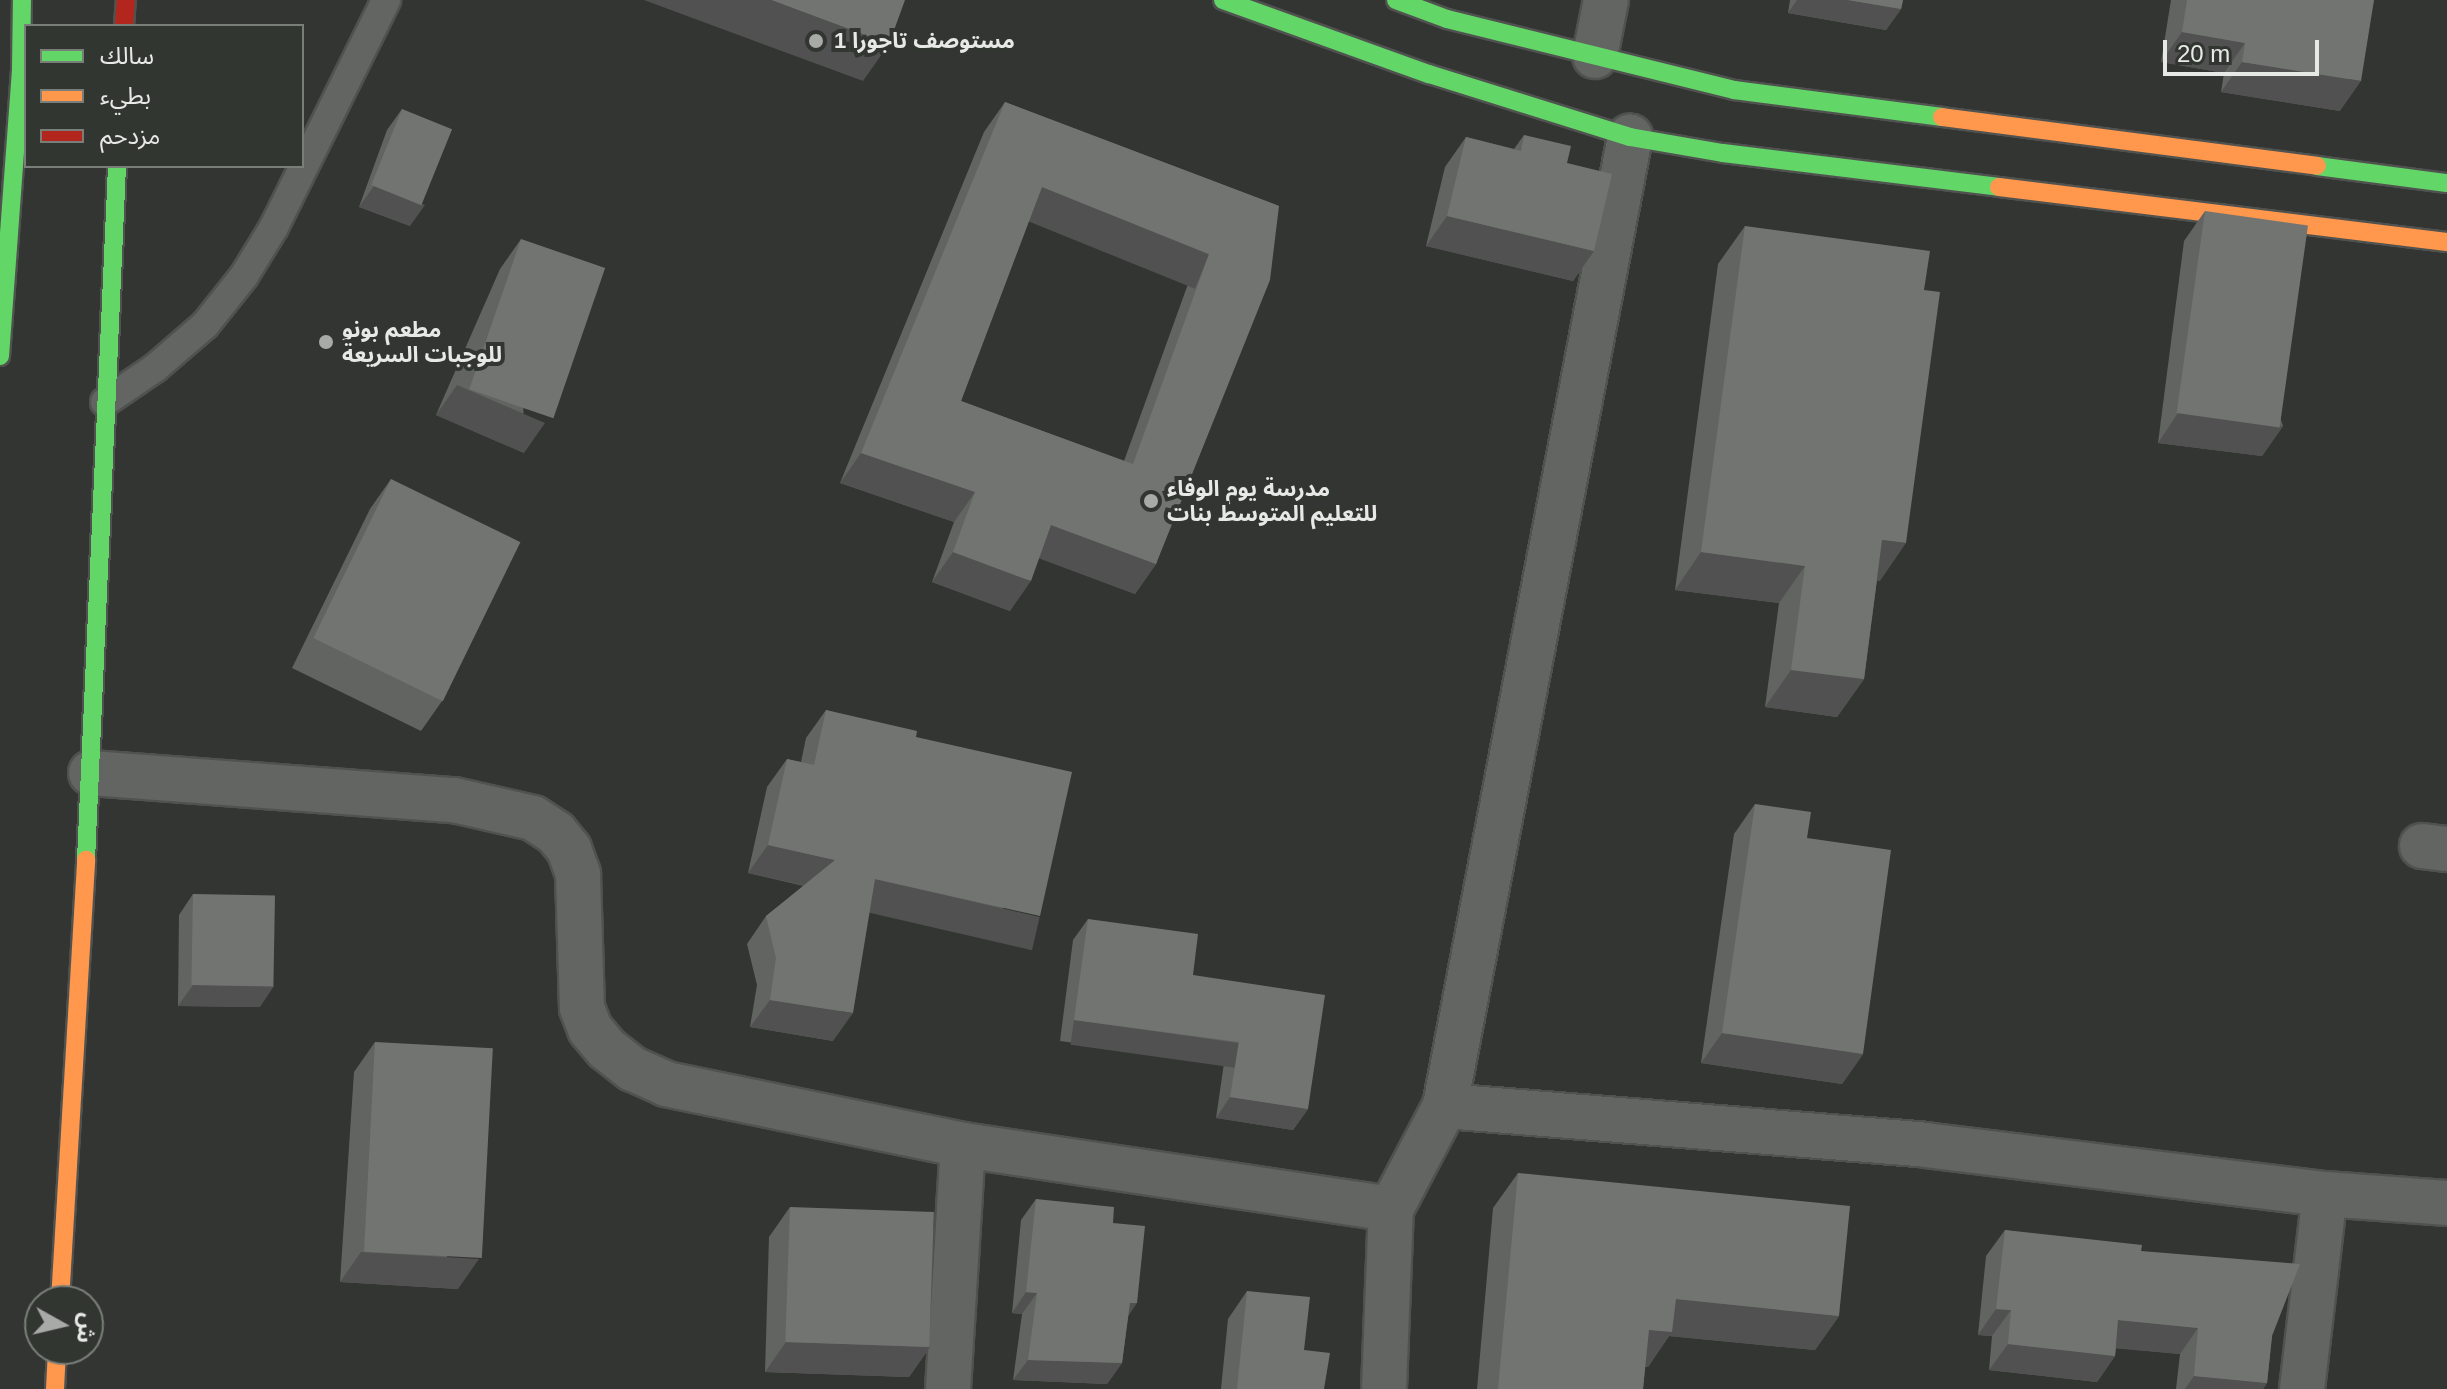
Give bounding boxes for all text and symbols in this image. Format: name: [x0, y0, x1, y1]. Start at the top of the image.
legend: [24, 24, 304, 168]
scale bar: [2167, 24, 2323, 74]
place label: مستوصف تاجورا 1: [834, 28, 1015, 54]
marker: مستوصف تاجورا 1: [805, 30, 827, 52]
text: 20 m: [2177, 40, 2230, 67]
text: سالك: [100, 42, 154, 69]
text: بطيء: [100, 82, 151, 109]
text: مزدحم: [100, 122, 160, 149]
place label: مطعم بونو للوجبات السريعة: [342, 316, 502, 368]
marker: مطعم بونو للوجبات السريعة: [317, 333, 335, 351]
place label: مدرسة يوم الوفاء للتعليم المتوسط بنات: [1167, 475, 1377, 526]
marker: مدرسة يوم الوفاء للتعليم المتوسط بنات: [1142, 492, 1160, 510]
north arrow: [24, 1285, 104, 1365]
text: ش: [72, 1311, 101, 1345]

